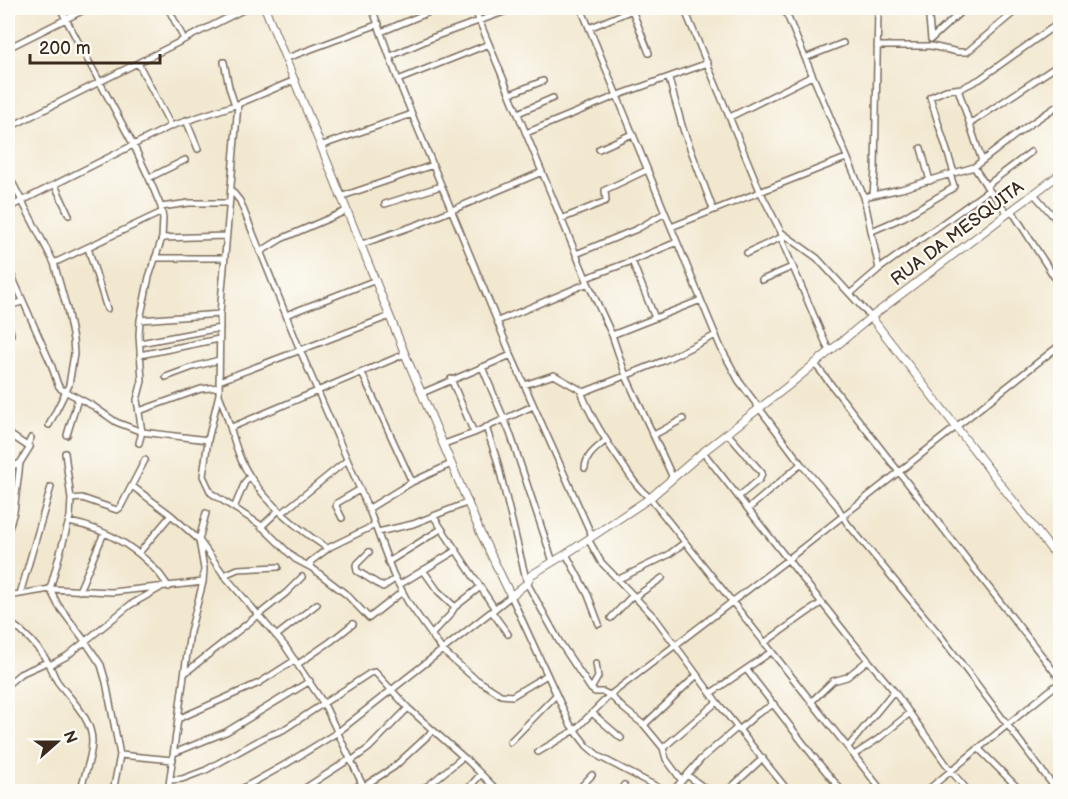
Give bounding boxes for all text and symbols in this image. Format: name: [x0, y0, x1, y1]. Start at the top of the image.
scale bar: [30, 27, 160, 65]
text: 200 m: [39, 38, 91, 59]
street label: RUA DA MESQUITA: [887, 177, 1028, 290]
north arrow: [27, 712, 87, 772]
text: N: [59, 728, 81, 746]

